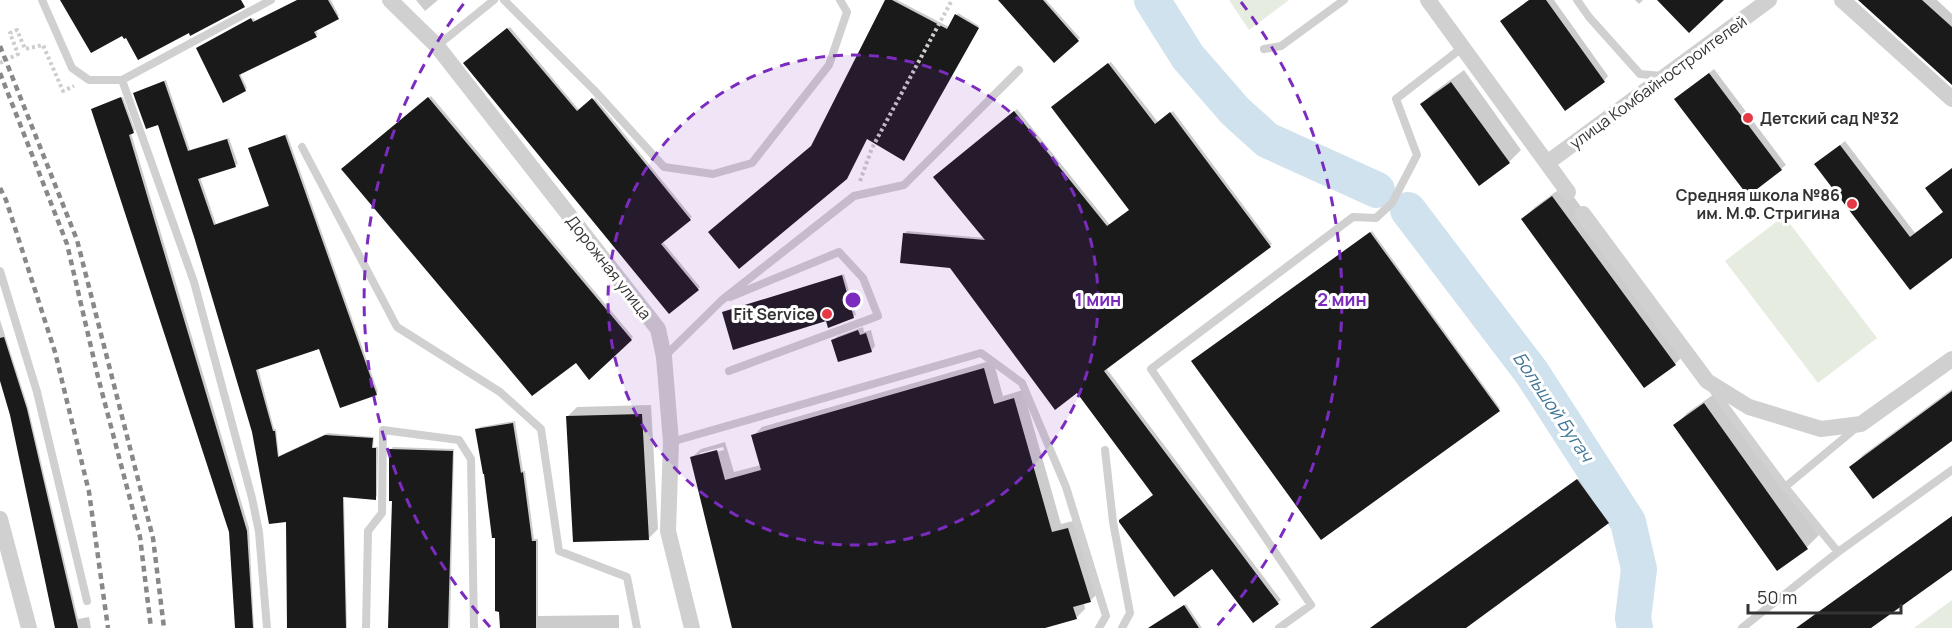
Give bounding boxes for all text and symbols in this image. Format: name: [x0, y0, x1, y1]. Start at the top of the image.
street label: улица Комбайностроителей: [1565, 10, 1751, 154]
place label: Детский сад №32: [1760, 107, 1899, 129]
marker: Детский сад №32: [1741, 111, 1755, 125]
place label: Средняя школа №86 им. М.Ф. Стригина: [1676, 184, 1840, 224]
marker: Средняя школа №86 им. М.Ф. Стригина: [1845, 197, 1859, 211]
street label: Дорожная улица: [561, 210, 657, 324]
text: 1 мин: [1075, 287, 1121, 311]
text: 2 мин: [1317, 287, 1367, 311]
centre of rings: [843, 290, 863, 310]
place label: Fit Service: [734, 303, 815, 325]
marker: Fit Service: [820, 307, 834, 321]
water label: Большой Бугач: [1508, 347, 1600, 467]
scale bar: [1748, 577, 1901, 615]
text: 50 m: [1757, 585, 1797, 609]

